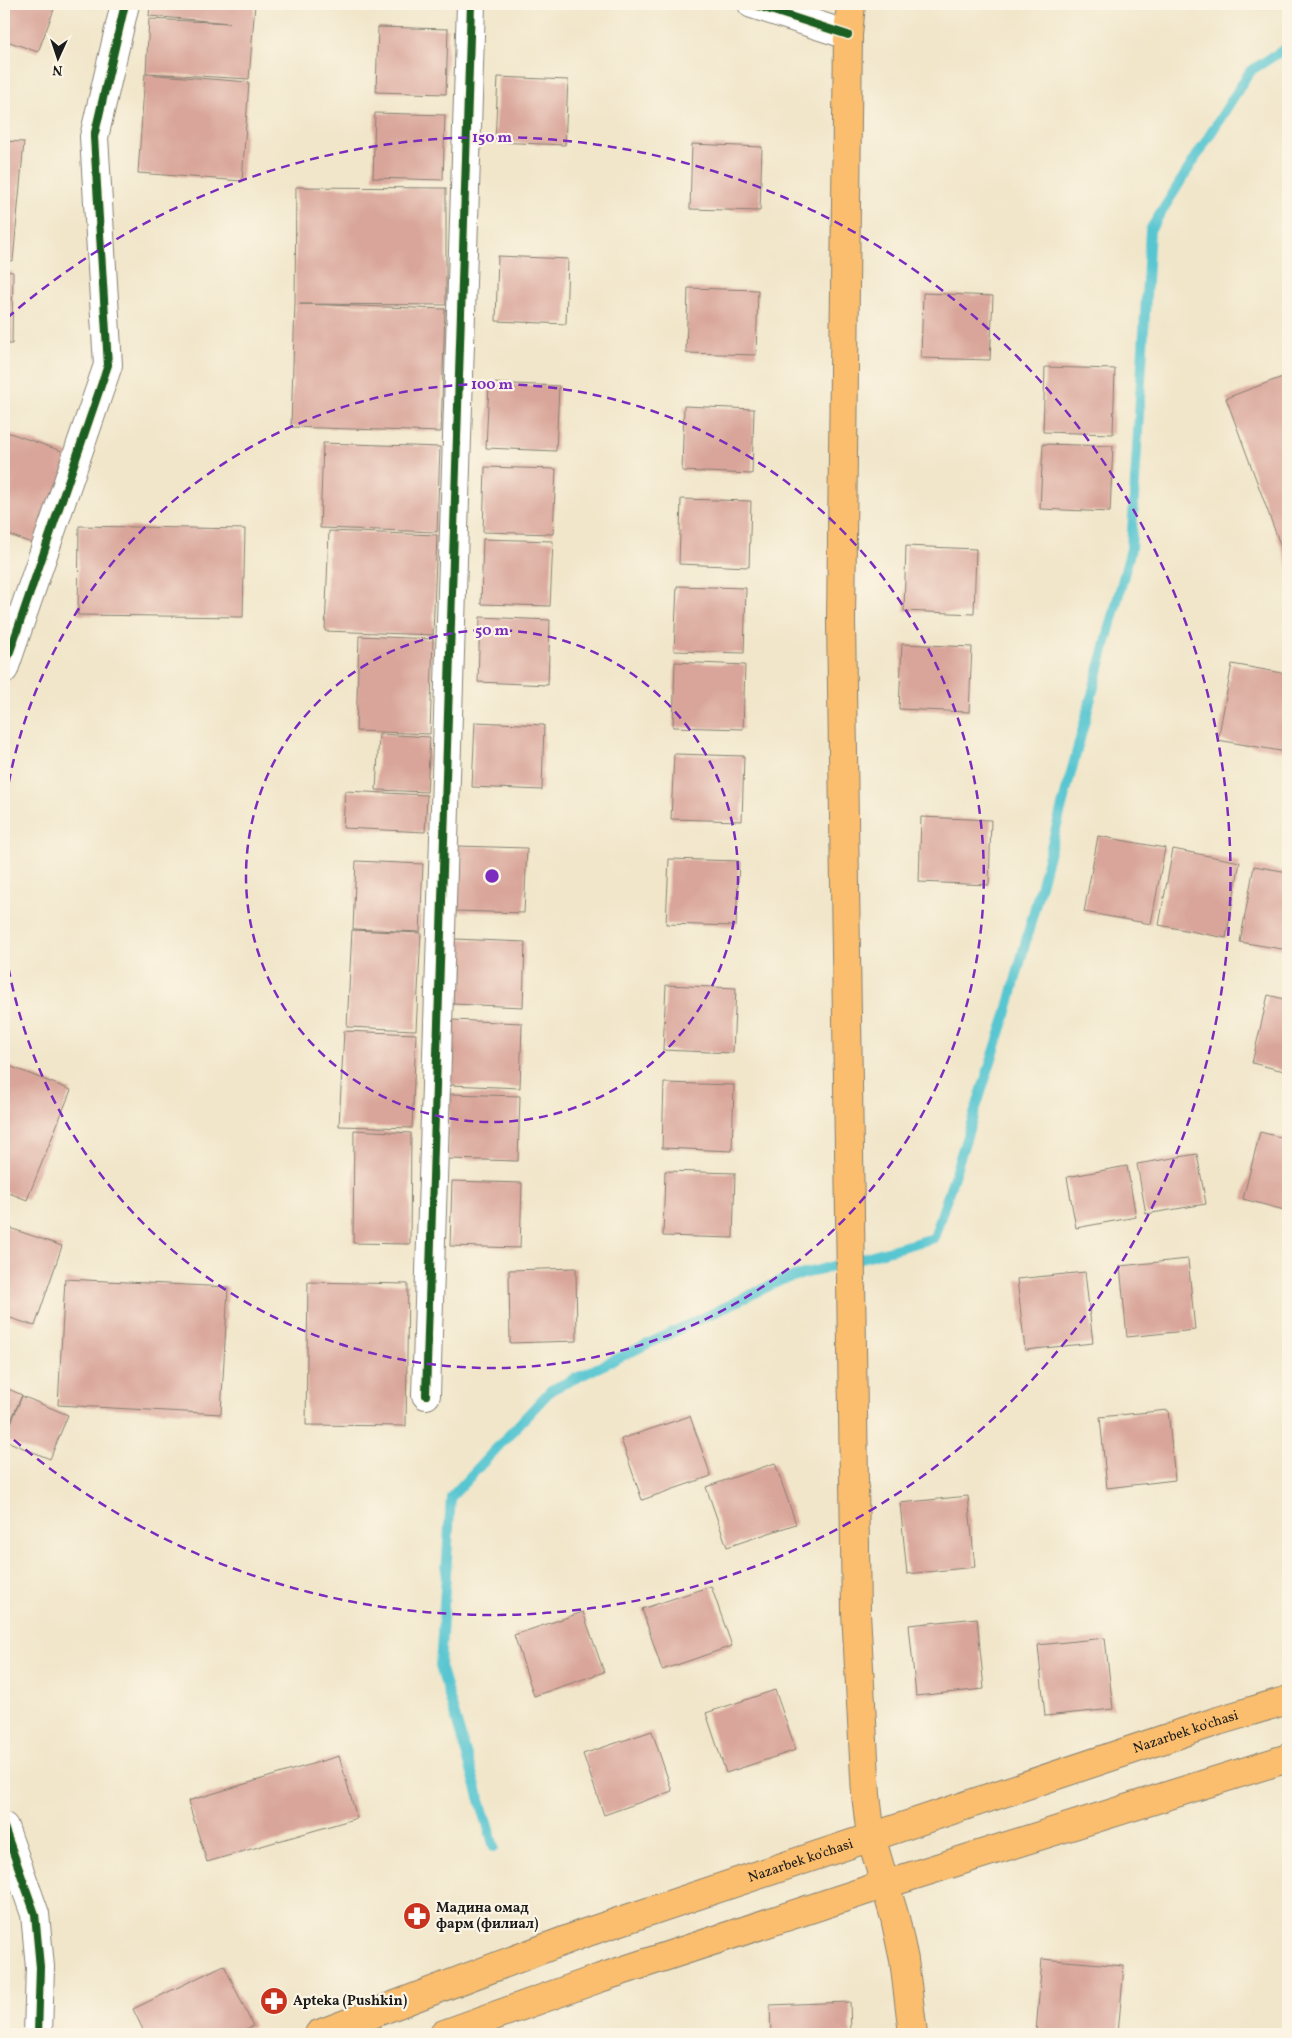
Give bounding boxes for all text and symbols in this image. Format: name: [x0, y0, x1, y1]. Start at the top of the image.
north arrow: [32, 32, 82, 82]
text: N: [52, 60, 63, 79]
text: 150 m: [472, 128, 512, 149]
text: 100 m: [471, 375, 514, 396]
text: 50 m: [475, 621, 509, 642]
centre of rings: [483, 867, 501, 885]
street label: Nazarbek ko'chasi: [1131, 1706, 1241, 1758]
street label: Nazarbek ko'chasi: [746, 1834, 856, 1887]
place label: Мадина омад фарм (филиал): [436, 1899, 539, 1934]
pharmacy icon: Мадина омад фарм (филиал): [402, 1901, 432, 1931]
pharmacy icon: Apteka (Pushkin): [259, 1986, 289, 2016]
place label: Apteka (Pushkin): [293, 1992, 408, 2011]

